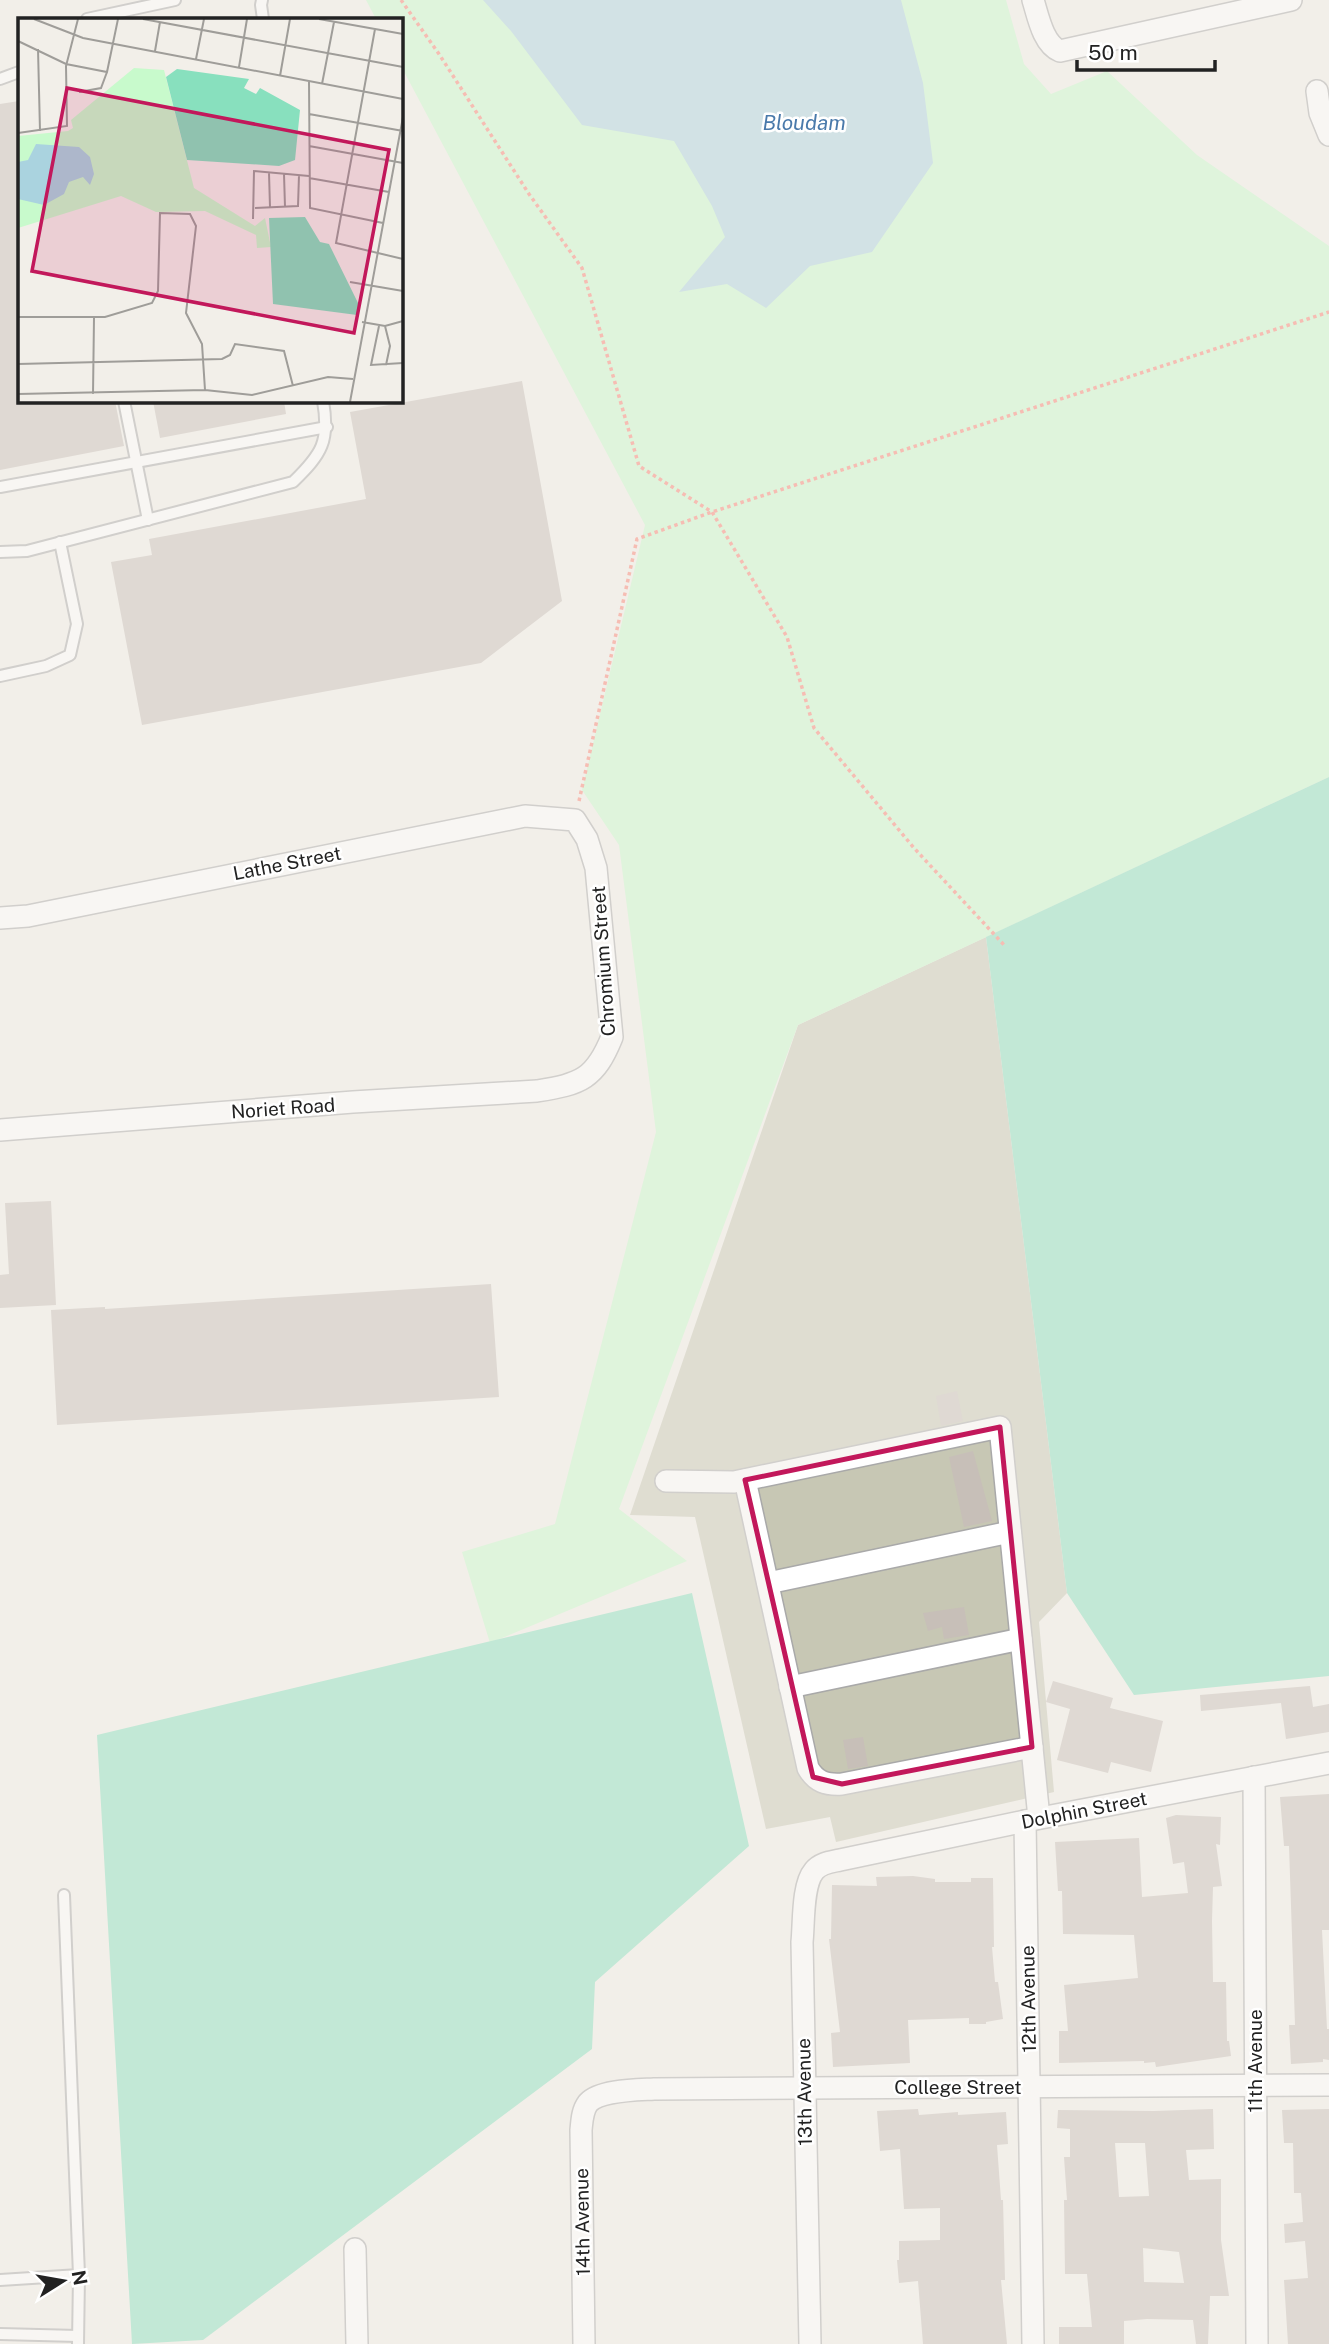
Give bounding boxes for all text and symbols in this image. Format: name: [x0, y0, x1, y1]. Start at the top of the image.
inset map: [18, 18, 402, 402]
scale bar: [1077, 28, 1215, 72]
text: 50 m: [1088, 40, 1138, 65]
water label: Bloudam: [762, 110, 846, 135]
street label: Lathe Street: [231, 842, 343, 884]
street label: Chromium Street: [587, 885, 619, 1037]
street label: Noriet Road: [230, 1093, 336, 1123]
street label: Dolphin Street: [1019, 1787, 1149, 1833]
street label: 12th Avenue: [1016, 1945, 1040, 2053]
street label: 11th Avenue: [1244, 2009, 1266, 2113]
street label: 13th Avenue: [792, 2038, 816, 2146]
street label: College Street: [894, 2076, 1022, 2098]
street label: 14th Avenue: [570, 2168, 594, 2276]
north arrow: [28, 2246, 98, 2316]
text: N: [67, 2268, 92, 2287]

